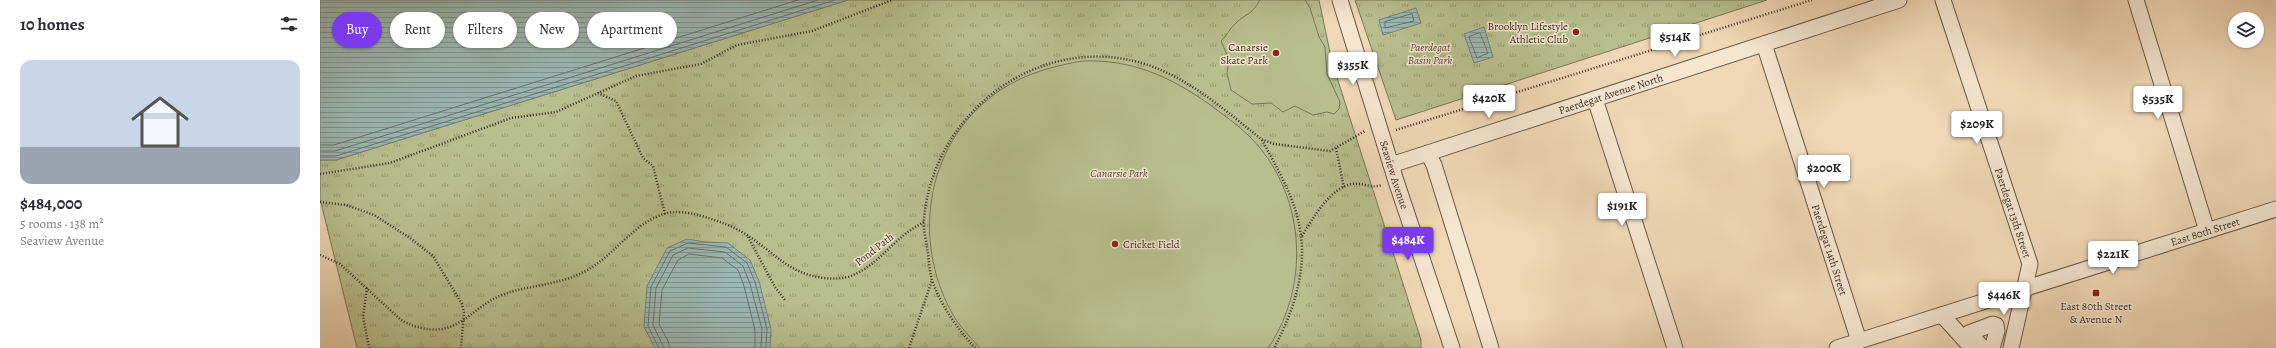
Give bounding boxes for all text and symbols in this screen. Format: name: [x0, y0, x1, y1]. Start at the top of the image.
chip: Buy: [332, 12, 382, 48]
chip: Rent: [390, 12, 445, 48]
chip: Filters: [453, 12, 517, 48]
chip: New: [525, 12, 579, 48]
chip: Apartment: [587, 12, 677, 48]
map controls: [2228, 12, 2264, 48]
button: layers: [2228, 12, 2264, 48]
text: 10 homes: [20, 13, 85, 36]
icon: filters: [278, 13, 300, 35]
place label: Brooklyn Lifestyle Athletic Club: [1488, 19, 1568, 47]
pin: $514K: [1647, 24, 1703, 58]
marker: Brooklyn Lifestyle Athletic Club: [1571, 27, 1581, 37]
text: $514K: [1660, 28, 1690, 45]
place label: Canarsie Skate Park: [1221, 40, 1269, 68]
park label: Paerdegat Basin Park: [1408, 40, 1452, 68]
marker: Canarsie Skate Park: [1271, 48, 1281, 58]
pin: $355K: [1325, 52, 1381, 86]
text: $355K: [1337, 56, 1369, 73]
street label: Paerdegat Avenue North: [1557, 70, 1665, 118]
pin: $420K: [1461, 85, 1517, 119]
icon: home: [124, 86, 196, 158]
pin: $535K: [2130, 86, 2186, 120]
text: $420K: [1472, 89, 1506, 106]
text: $535K: [2142, 90, 2174, 107]
pin: $209K: [1949, 111, 2005, 145]
text: $209K: [1960, 115, 1994, 132]
street label: Seaview Avenue: [1376, 139, 1412, 211]
pin: $200K: [1796, 155, 1852, 189]
text: $200K: [1807, 159, 1841, 176]
park label: Canarsie Park: [1090, 166, 1148, 181]
street label: Paerdegat 13th Street: [1991, 166, 2035, 260]
text: $484,000: [20, 192, 82, 215]
pin: $191K: [1594, 193, 1650, 227]
text: $191K: [1607, 197, 1637, 214]
street label: Paerdegat 14th Street: [1808, 203, 1851, 298]
street label: East 80th Street: [2169, 214, 2242, 250]
text: 5 rooms · 138 m²: [20, 215, 104, 232]
pin: $484K: [1380, 227, 1436, 261]
street label: Pond Path: [852, 229, 897, 269]
text: $484K: [1391, 231, 1425, 248]
text: Seaview Avenue: [20, 232, 104, 249]
place label: Cricket Field: [1123, 237, 1180, 252]
marker: Cricket Field: [1110, 239, 1120, 249]
pin: $221K: [2085, 241, 2141, 275]
text: $221K: [2097, 245, 2129, 262]
pin: $446K: [1976, 282, 2032, 316]
text: $446K: [1988, 286, 2020, 303]
marker: East 80th Street & Avenue N: [2091, 288, 2101, 298]
place label: East 80th Street & Avenue N: [2060, 299, 2132, 327]

